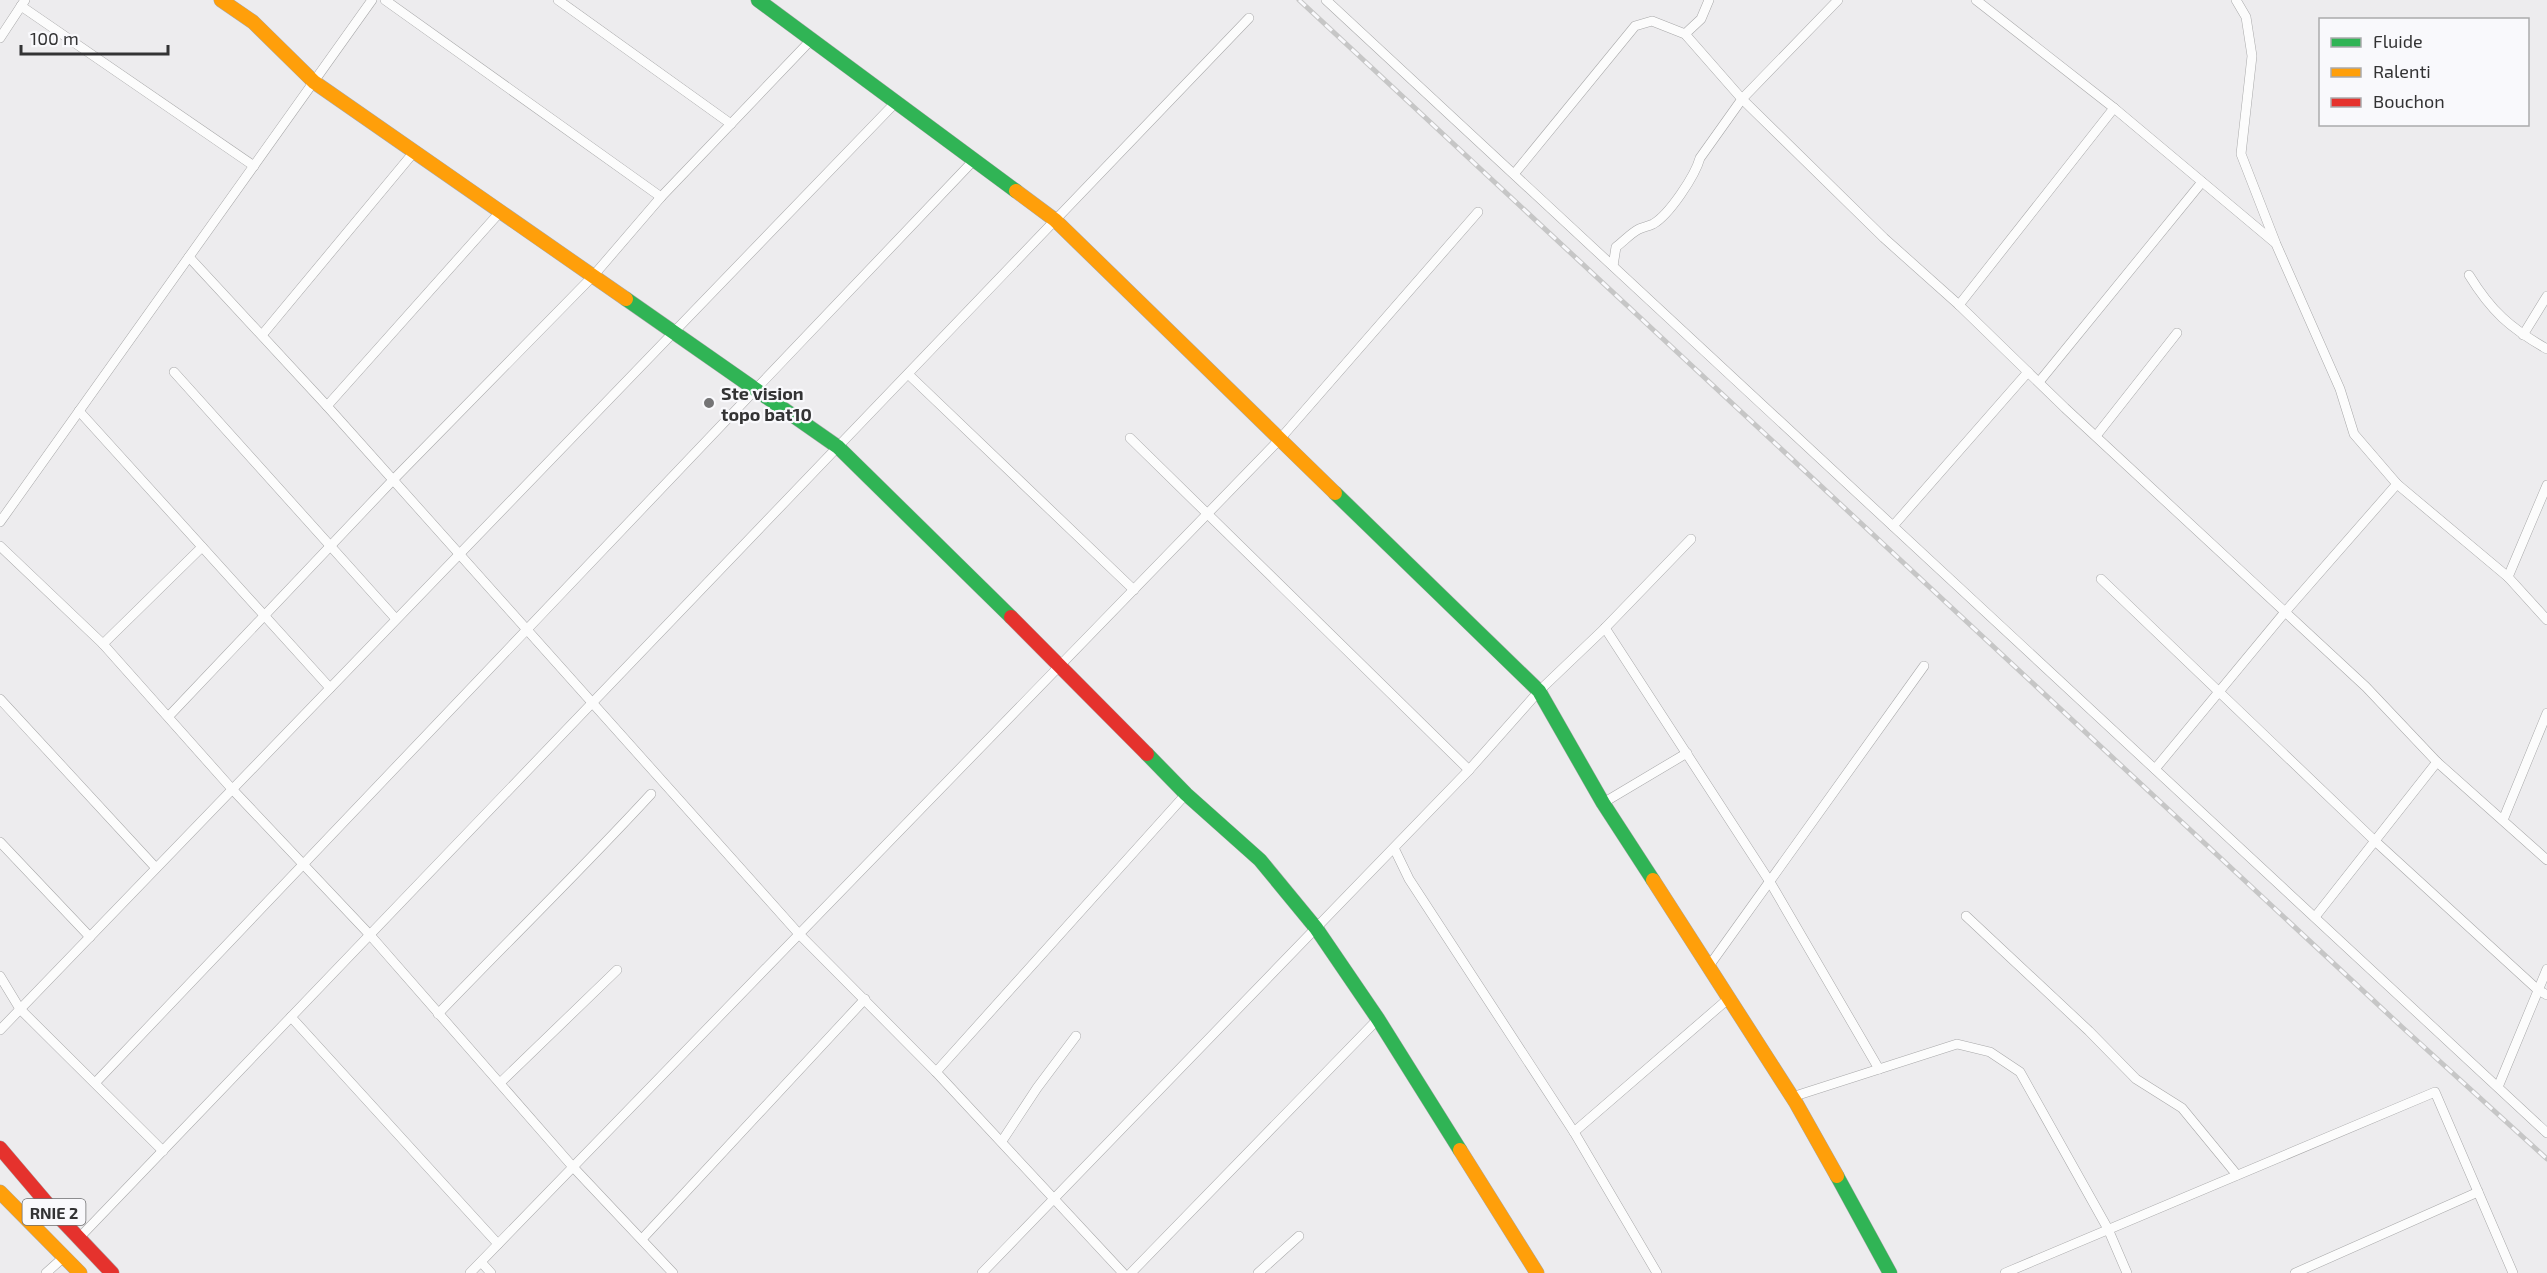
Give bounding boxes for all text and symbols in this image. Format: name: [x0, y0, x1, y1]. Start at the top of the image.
scale bar: [21, 18, 168, 56]
legend: [2319, 18, 2529, 126]
text: 100 m: [30, 27, 79, 49]
text: Fluide: [2373, 30, 2423, 52]
text: Ralenti: [2373, 60, 2431, 82]
text: Bouchon: [2373, 90, 2445, 112]
place label: Ste vision topo bat10: [721, 382, 812, 425]
marker: Ste vision topo bat10: [702, 396, 716, 410]
road number: RNIE 2: [22, 1199, 86, 1225]

